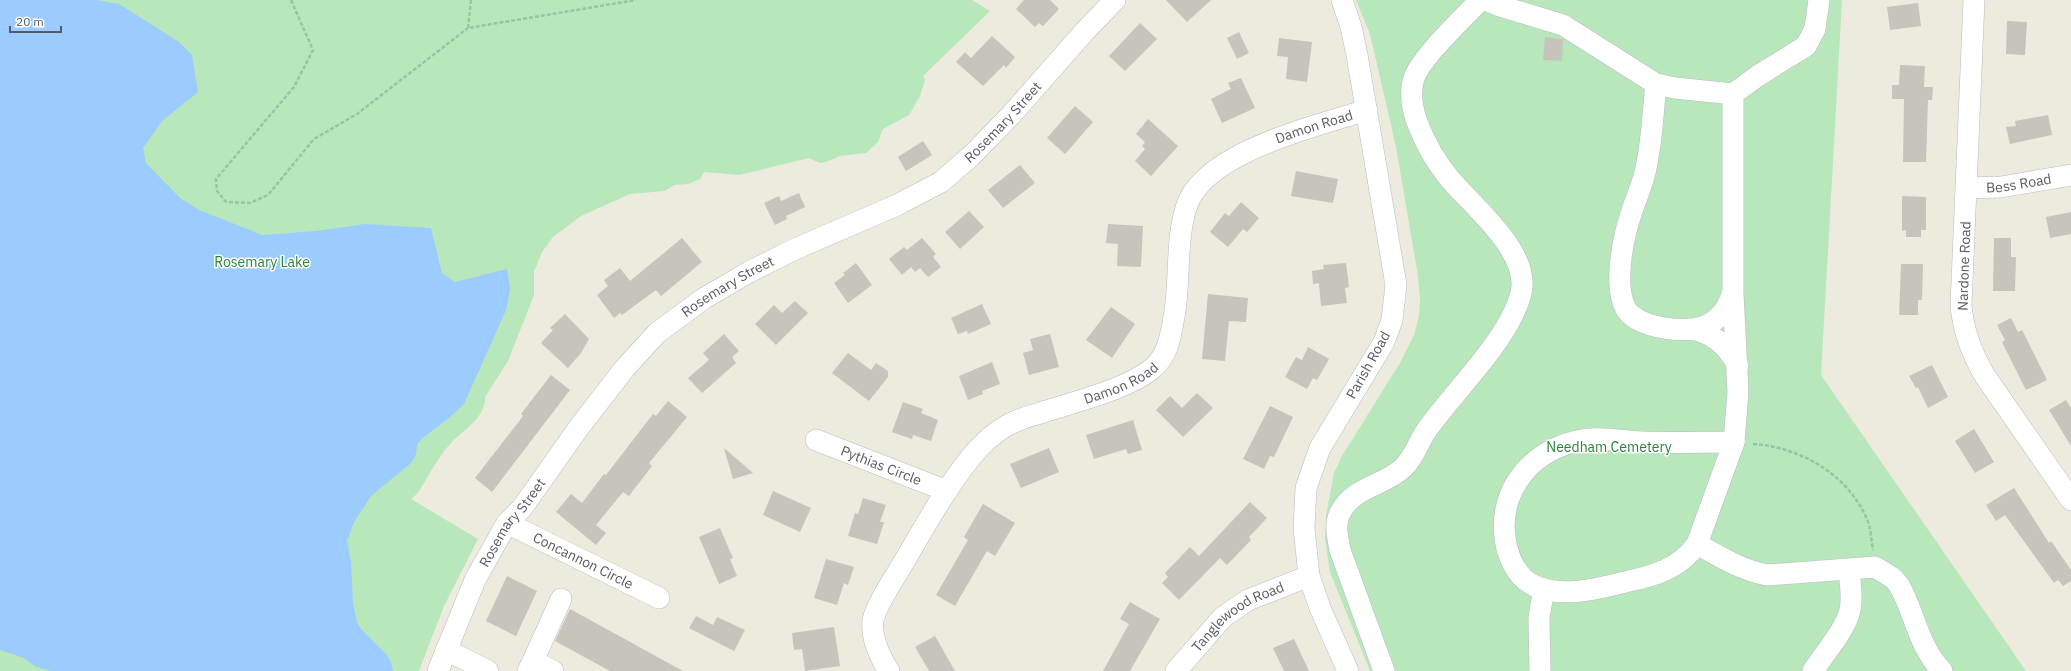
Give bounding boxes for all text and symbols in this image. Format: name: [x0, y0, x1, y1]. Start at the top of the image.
scale bar: [10, 8, 61, 34]
text: 20 m: [16, 14, 44, 29]
street label: Rosemary Street: [961, 78, 1045, 167]
street label: Damon Road: [1273, 106, 1355, 148]
street label: Bess Road: [1986, 170, 2053, 196]
street label: Nardone Road: [1953, 221, 1975, 311]
street label: Rosemary Street: [678, 252, 777, 321]
park label: Rosemary Lake: [214, 253, 310, 271]
street label: Parish Road: [1342, 328, 1394, 402]
street label: Damon Road: [1081, 358, 1162, 408]
park label: Needham Cemetery: [1546, 438, 1672, 456]
street label: Pythias Circle: [838, 442, 925, 489]
street label: Rosemary Street: [475, 474, 549, 570]
street label: Concannon Circle: [530, 528, 637, 593]
street label: Tanglewood Road: [1188, 578, 1287, 656]

